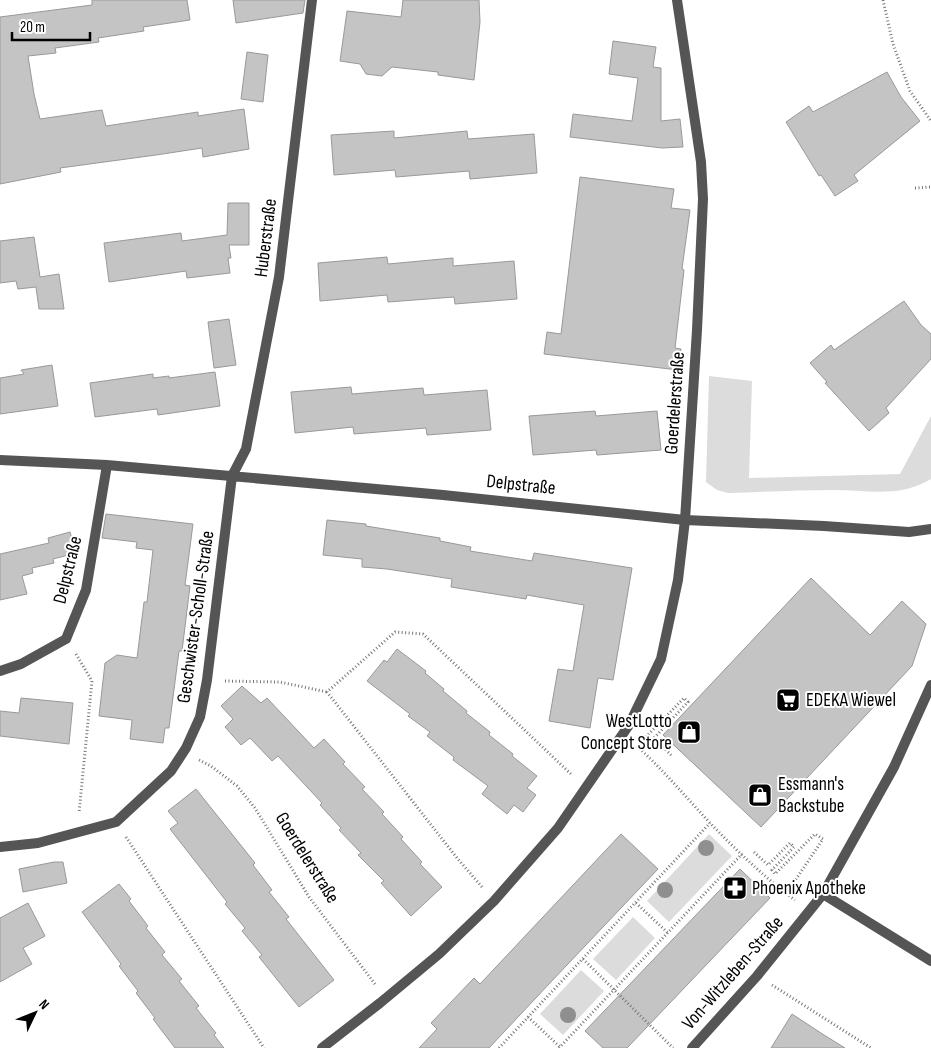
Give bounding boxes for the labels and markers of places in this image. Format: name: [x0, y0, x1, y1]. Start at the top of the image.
supermarket icon: EDEKA Wiewel: [775, 687, 801, 713]
place label: EDEKA Wiewel: [806, 689, 896, 712]
place label: WestLotto Concept Store: [581, 710, 672, 755]
shop icon: WestLotto Concept Store: [676, 719, 702, 745]
place label: Essmann's Backstube: [778, 773, 845, 818]
shop icon: Essmann's Backstube: [747, 782, 773, 808]
pharmacy icon: Phoenix Apotheke: [722, 875, 748, 901]
place label: Phoenix Apotheke: [752, 877, 866, 900]

